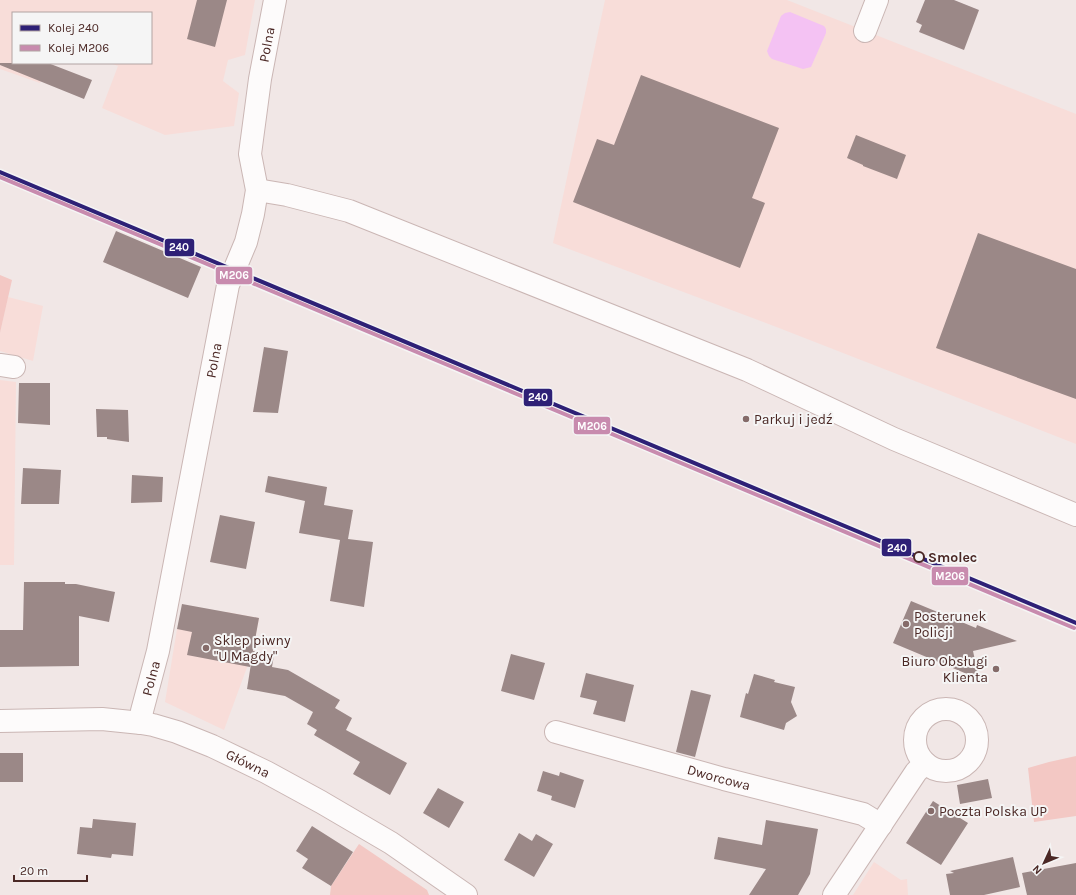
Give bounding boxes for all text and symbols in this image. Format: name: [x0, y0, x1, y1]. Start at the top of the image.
legend: [12, 12, 152, 64]
text: Kolej 240: [48, 21, 99, 35]
street label: Polna: [255, 26, 278, 64]
text: Kolej M206: [48, 41, 109, 55]
line badge: 240: [164, 238, 195, 257]
text: 240: [169, 241, 189, 254]
line badge: M206: [215, 266, 253, 285]
text: M206: [219, 269, 249, 282]
street label: Polna: [202, 341, 225, 379]
line badge: 240: [523, 388, 553, 407]
text: 240: [528, 391, 548, 404]
place label: Parkuj i jedź: [754, 411, 833, 428]
marker: Parkuj i jedź: [741, 414, 751, 424]
line badge: M206: [573, 416, 611, 435]
text: M206: [577, 420, 607, 433]
line badge: 240: [881, 538, 912, 557]
text: 240: [887, 542, 907, 555]
place label: Smolec: [928, 549, 977, 566]
marker: Smolec: [913, 551, 925, 563]
line badge: M206: [931, 566, 969, 586]
text: M206: [935, 570, 965, 583]
place label: Posterunek Policji: [914, 608, 986, 641]
marker: Posterunek Policji: [901, 619, 911, 629]
place label: Sklep piwny "U Magdy": [214, 632, 291, 665]
marker: Sklep piwny "U Magdy": [201, 643, 211, 653]
place label: Biuro Obsługi Klienta: [901, 653, 988, 686]
street label: Polna: [138, 659, 164, 698]
marker: Biuro Obsługi Klienta: [991, 664, 1001, 674]
street label: Główna: [223, 745, 273, 781]
street label: Dworcowa: [685, 761, 752, 794]
place label: Poczta Polska UP: [939, 803, 1047, 820]
marker: Poczta Polska UP: [926, 806, 936, 816]
north arrow: [1024, 843, 1064, 883]
scale bar: [14, 857, 87, 883]
text: N: [1030, 862, 1045, 877]
text: 20 m: [20, 864, 48, 878]

